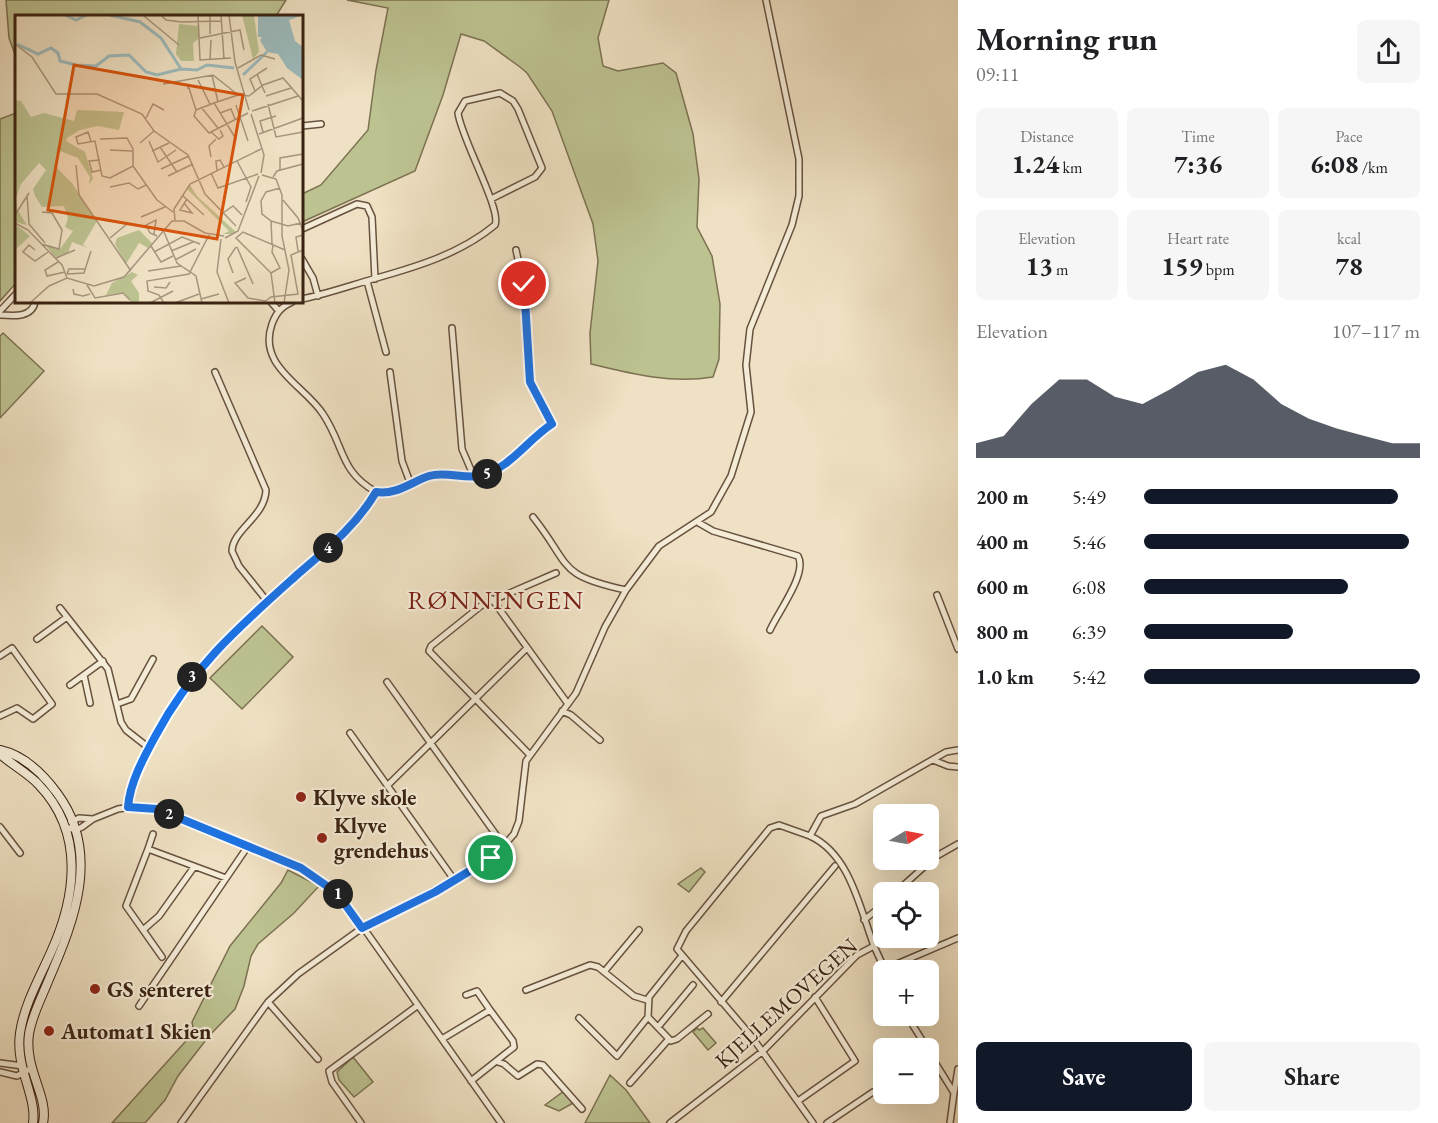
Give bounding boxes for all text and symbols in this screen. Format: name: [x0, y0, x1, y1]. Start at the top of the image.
inset map: [15, 15, 303, 303]
text: Morning run: [976, 17, 1158, 60]
button: share: [1357, 20, 1420, 83]
text: 09:11: [976, 61, 1019, 87]
text: Distance: [1020, 126, 1074, 147]
text: Time: [1181, 126, 1215, 147]
text: Pace: [1336, 126, 1362, 147]
text: 1.24: [1012, 147, 1059, 181]
text: 7:36: [1174, 147, 1222, 181]
text: 6:08: [1310, 147, 1359, 181]
text: km: [1059, 157, 1082, 178]
text: /km: [1359, 157, 1388, 178]
text: Elevation: [1018, 228, 1076, 249]
text: Heart rate: [1167, 228, 1229, 249]
text: kcal: [1337, 228, 1361, 249]
text: 13: [1025, 249, 1053, 283]
text: 159: [1161, 249, 1203, 283]
text: 78: [1335, 249, 1363, 283]
pin: [498, 258, 549, 309]
text: m: [1053, 259, 1069, 280]
text: bpm: [1203, 259, 1235, 280]
icon: check: [507, 267, 540, 300]
text: Elevation: [976, 318, 1048, 344]
text: 107–117 m: [1332, 318, 1420, 344]
pin: 5: [472, 459, 502, 489]
text: 5: [483, 463, 491, 484]
text: 200 m: [976, 484, 1029, 510]
text: 5:49: [1072, 484, 1106, 510]
text: 400 m: [976, 529, 1029, 555]
text: 5:46: [1072, 529, 1106, 555]
pin: 4: [313, 533, 343, 563]
text: 4: [324, 537, 332, 558]
text: 600 m: [976, 574, 1029, 600]
text: 6:08: [1072, 574, 1106, 600]
district label: RØNNINGEN: [408, 583, 584, 617]
text: 800 m: [976, 619, 1029, 645]
text: 6:39: [1072, 619, 1106, 645]
pin: 3: [177, 662, 207, 692]
text: 1.0 km: [976, 664, 1034, 690]
text: 5:42: [1072, 664, 1106, 690]
text: 3: [188, 666, 196, 687]
place label: Klyve skole: [313, 783, 416, 812]
marker: Klyve skole: [294, 790, 308, 804]
pin: 2: [154, 799, 184, 829]
text: 2: [165, 803, 173, 824]
north arrow: [873, 804, 939, 870]
map controls: [873, 804, 939, 1104]
place label: Klyve grendehus: [334, 811, 429, 865]
marker: Klyve grendehus: [315, 831, 329, 845]
pin: [465, 832, 516, 883]
icon: arrive: [474, 841, 507, 874]
pin: 1: [323, 879, 353, 909]
button: locate: [873, 882, 939, 948]
text: 1: [334, 883, 342, 904]
street label: KJELLEMOVEGEN: [709, 931, 864, 1075]
button: +: [873, 960, 939, 1026]
place label: GS senteret: [107, 975, 213, 1004]
marker: GS senteret: [88, 982, 102, 996]
place label: Automat1 Skien: [60, 1017, 212, 1046]
marker: Automat1 Skien: [42, 1024, 56, 1038]
button: −: [873, 1038, 939, 1104]
button: Save: [976, 1042, 1192, 1111]
button: Share: [1204, 1042, 1420, 1111]

